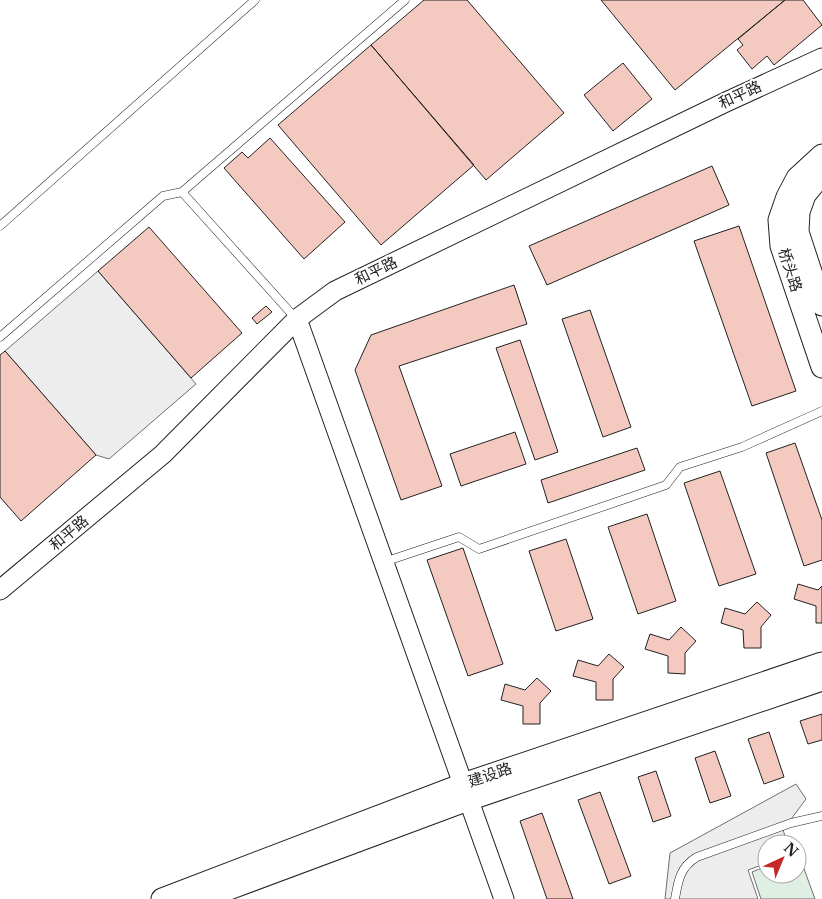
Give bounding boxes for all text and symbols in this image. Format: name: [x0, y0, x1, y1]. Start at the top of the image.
street label: 和平路: [715, 76, 764, 113]
street label: 桥头路: [774, 246, 806, 294]
street label: 和平路: [351, 252, 400, 289]
street label: 和平路: [45, 511, 92, 554]
street label: 建设路: [465, 758, 514, 791]
north arrow: [757, 834, 807, 884]
text: N: [780, 839, 802, 861]

